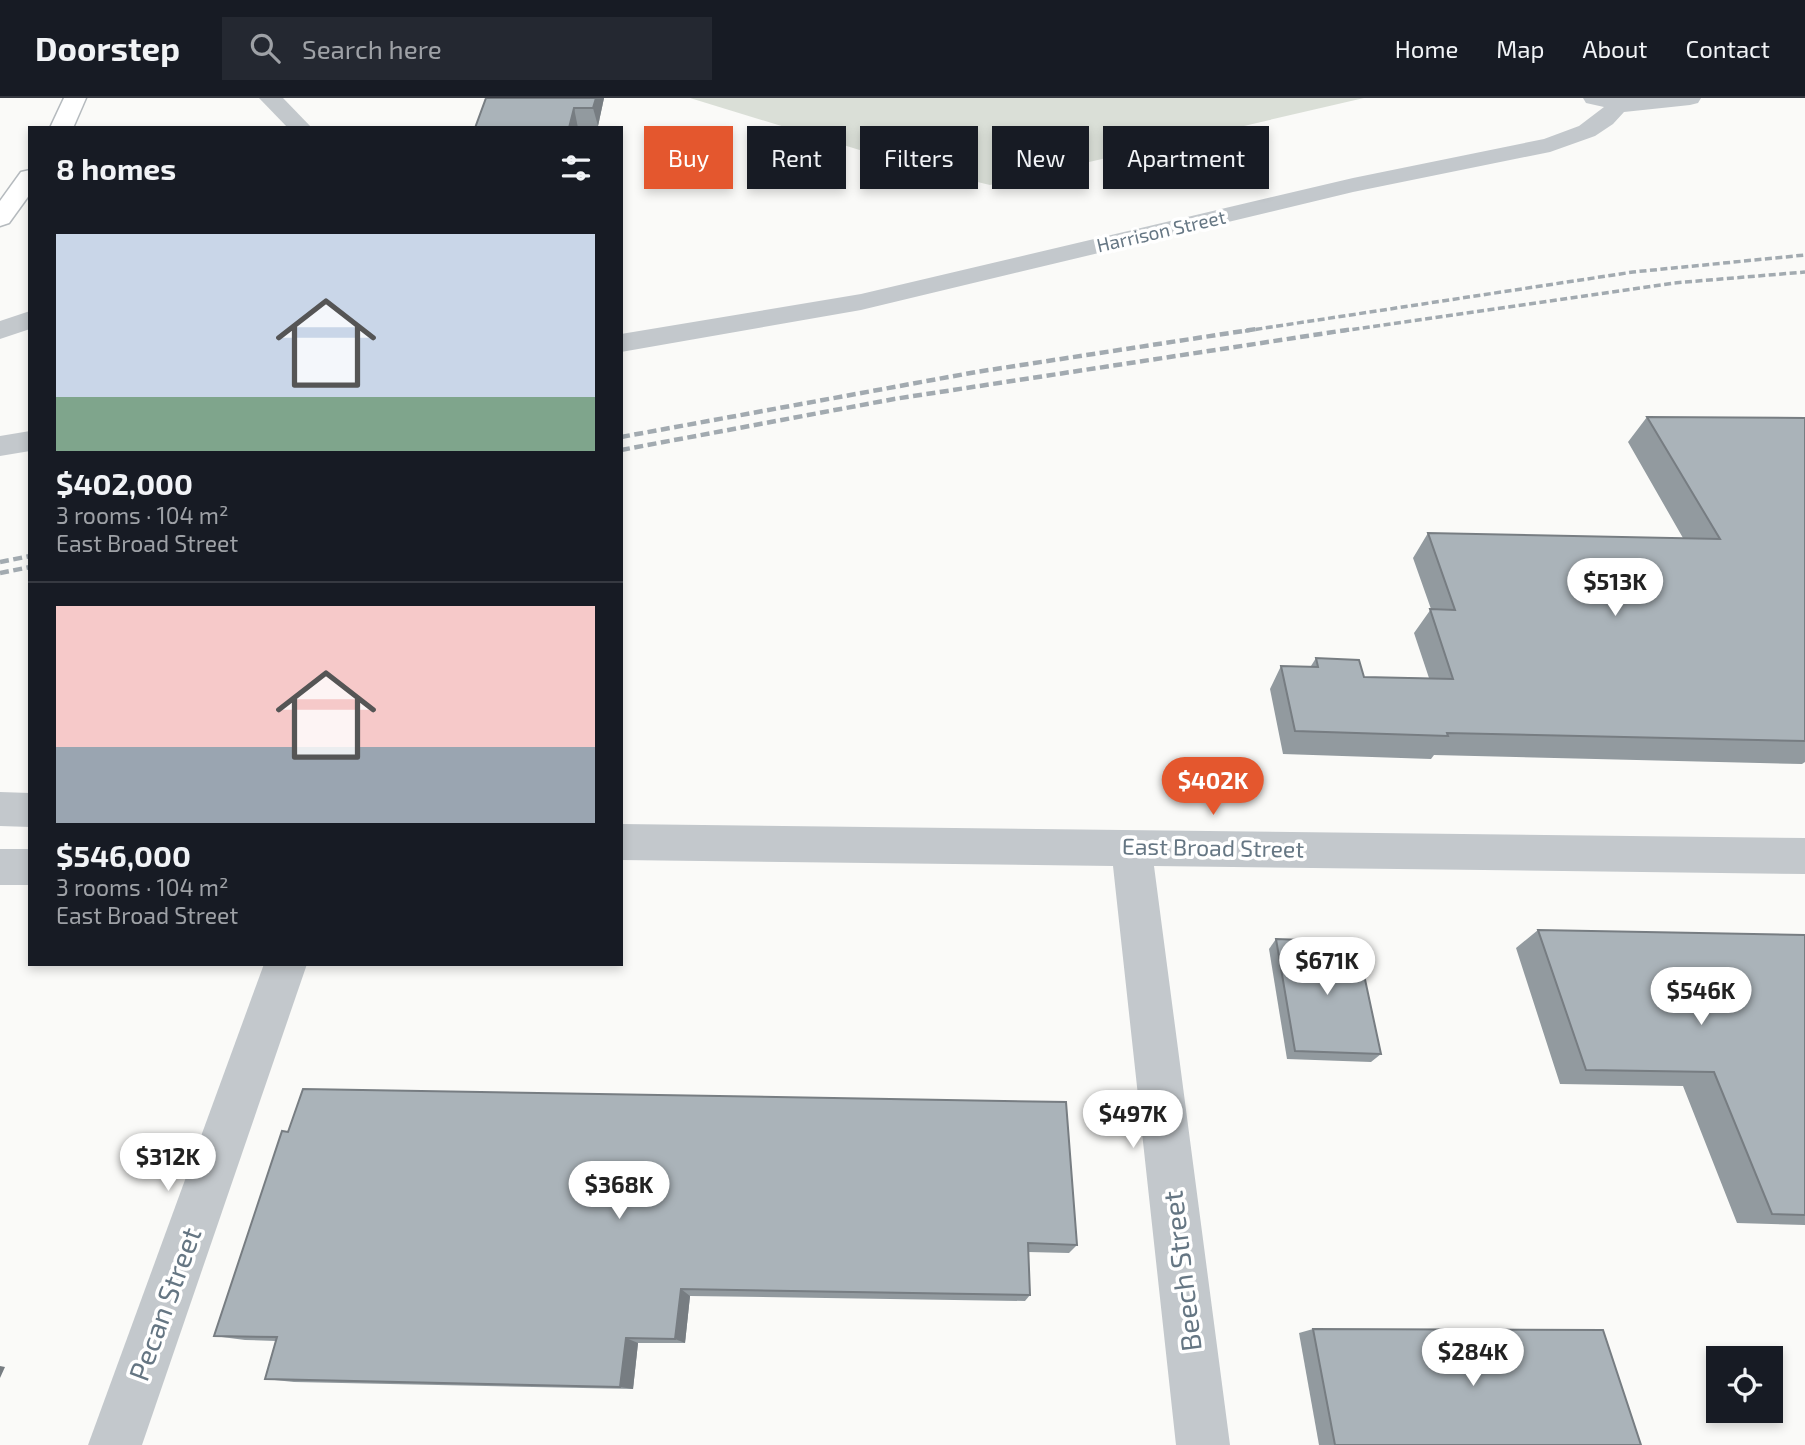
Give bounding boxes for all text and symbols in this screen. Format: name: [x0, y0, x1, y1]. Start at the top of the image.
search box: [222, 17, 712, 80]
text: Doorstep: [35, 28, 180, 68]
icon: search: [246, 29, 284, 67]
text: Search here: [302, 33, 442, 64]
text: Home: [1395, 34, 1458, 63]
text: Map: [1496, 34, 1544, 63]
text: About: [1582, 34, 1648, 63]
text: Contact: [1686, 34, 1770, 63]
chip: Buy: [644, 126, 733, 189]
chip: Rent: [747, 126, 846, 189]
chip: Filters: [860, 126, 978, 189]
chip: New: [992, 126, 1089, 189]
chip: Apartment: [1103, 126, 1269, 189]
icon: filters: [557, 149, 595, 187]
text: 8 homes: [56, 150, 176, 186]
street label: Harrison Street: [1094, 205, 1228, 257]
icon: home: [263, 280, 389, 406]
text: $402,000: [56, 465, 193, 501]
text: 3 rooms · 104 m²: [56, 501, 228, 529]
text: East Broad Street: [56, 529, 238, 557]
pin: $513K: [1566, 559, 1664, 618]
text: $513K: [1583, 567, 1647, 595]
icon: home: [263, 652, 389, 778]
pin: $402K: [1164, 758, 1262, 817]
text: $402K: [1178, 766, 1248, 794]
street label: East Broad Street: [1122, 831, 1305, 863]
text: $546,000: [56, 837, 191, 873]
text: 3 rooms · 104 m²: [56, 873, 228, 901]
text: East Broad Street: [56, 901, 238, 929]
pin: $671K: [1278, 937, 1376, 997]
text: $671K: [1295, 946, 1359, 974]
pin: $546K: [1652, 968, 1750, 1027]
text: $546K: [1667, 976, 1735, 1004]
pin: $497K: [1084, 1090, 1182, 1150]
text: $497K: [1099, 1099, 1167, 1127]
pin: $312K: [119, 1134, 217, 1193]
text: $312K: [136, 1142, 200, 1170]
pin: $368K: [570, 1162, 668, 1221]
text: $368K: [585, 1170, 653, 1198]
street label: Beech Street: [1154, 1189, 1208, 1353]
street label: Pecan Street: [121, 1222, 208, 1385]
pin: $284K: [1424, 1328, 1522, 1388]
text: $284K: [1438, 1337, 1508, 1365]
map controls: [1706, 1346, 1783, 1423]
button: locate: [1706, 1346, 1783, 1423]

